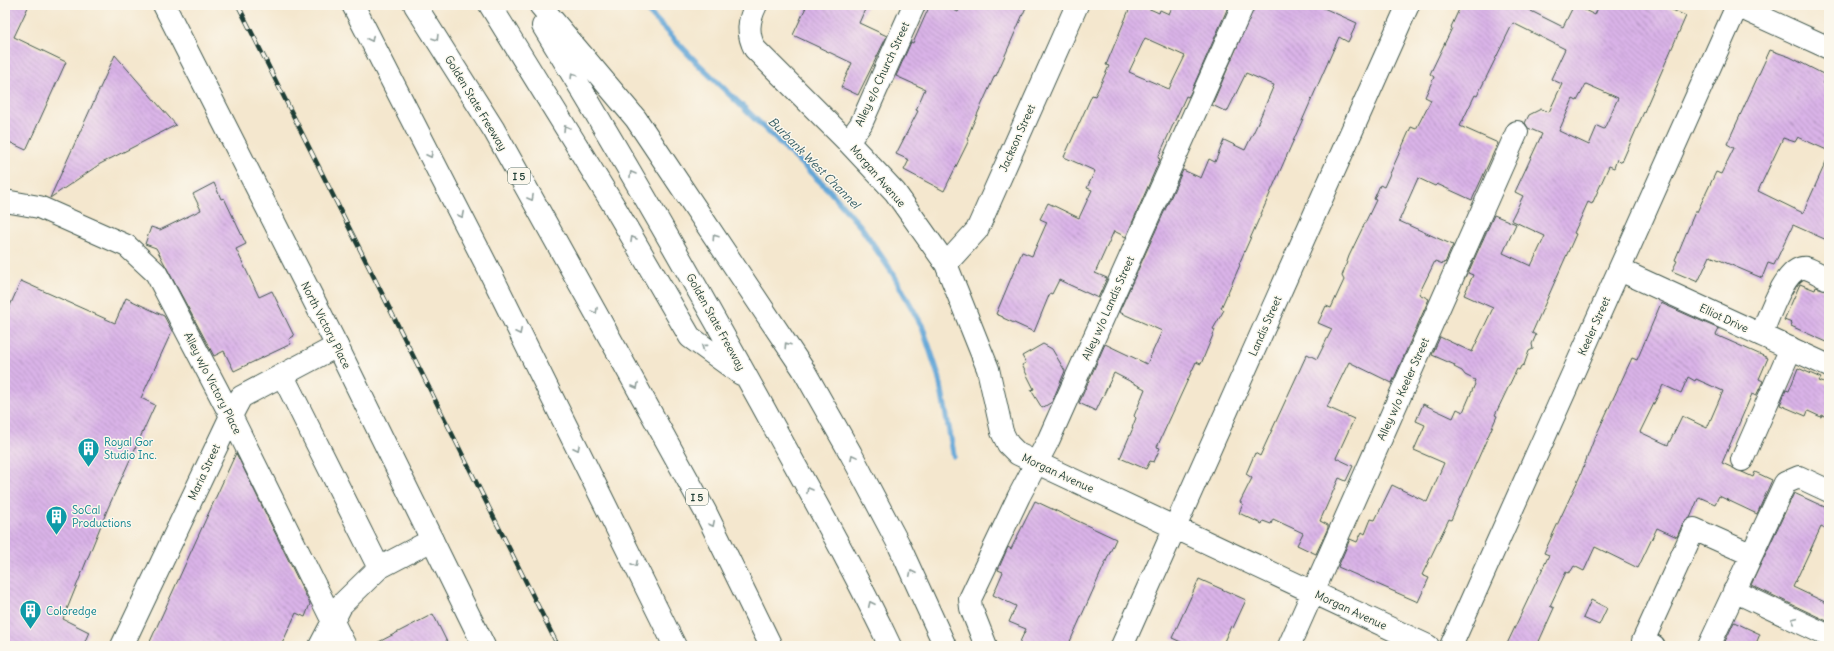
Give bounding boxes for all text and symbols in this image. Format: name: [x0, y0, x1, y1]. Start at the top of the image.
street label: Alley e/o Church Street: [852, 19, 912, 128]
one-way arrow: [431, 34, 439, 41]
one-way arrow: [366, 35, 374, 43]
street label: Golden State Freeway: [442, 53, 510, 153]
one-way arrow: [570, 72, 578, 79]
street label: Jackson Street: [996, 102, 1038, 174]
water label: Burbank West Channel: [765, 114, 865, 213]
one-way arrow: [564, 125, 571, 132]
street label: Morgan Avenue: [847, 142, 909, 210]
one-way arrow: [425, 151, 433, 158]
road number: I 5: [508, 168, 530, 184]
one-way arrow: [629, 170, 636, 178]
one-way arrow: [527, 194, 534, 201]
one-way arrow: [456, 211, 464, 219]
one-way arrow: [712, 234, 720, 241]
one-way arrow: [631, 236, 638, 243]
street label: Alley w/o Landis Street: [1079, 254, 1137, 362]
street label: Golden State Freeway: [683, 271, 749, 373]
street label: North Victory Place: [298, 279, 354, 371]
street label: Landis Street: [1245, 293, 1285, 358]
street label: Keeler Street: [1575, 294, 1613, 358]
street label: Elliot Drive: [1697, 301, 1751, 335]
one-way arrow: [590, 307, 597, 314]
one-way arrow: [514, 327, 522, 335]
street label: Alley w/o Victory Place: [181, 330, 245, 436]
street label: Alley w/o Keeler Street: [1374, 335, 1432, 443]
one-way arrow: [784, 342, 792, 349]
one-way arrow: [701, 344, 708, 352]
one-way arrow: [631, 382, 639, 389]
building icon: Royal Gor Studio Inc.: [75, 435, 101, 468]
place label: Royal Gor Studio Inc.: [104, 435, 157, 462]
street label: Maria Street: [185, 441, 223, 502]
one-way arrow: [572, 444, 580, 452]
street label: Morgan Avenue: [1020, 450, 1096, 496]
one-way arrow: [850, 454, 858, 461]
one-way arrow: [806, 487, 813, 494]
road number: I 5: [686, 489, 708, 505]
building icon: SoCal Productions: [44, 503, 70, 536]
place label: SoCal Productions: [72, 503, 131, 530]
one-way arrow: [707, 520, 714, 528]
one-way arrow: [631, 560, 638, 568]
one-way arrow: [909, 570, 917, 577]
street label: Morgan Avenue: [1313, 587, 1389, 633]
building icon: Coloredge: [18, 598, 44, 631]
one-way arrow: [868, 601, 876, 609]
place label: Coloredge: [46, 604, 97, 618]
one-way arrow: [1790, 617, 1798, 625]

